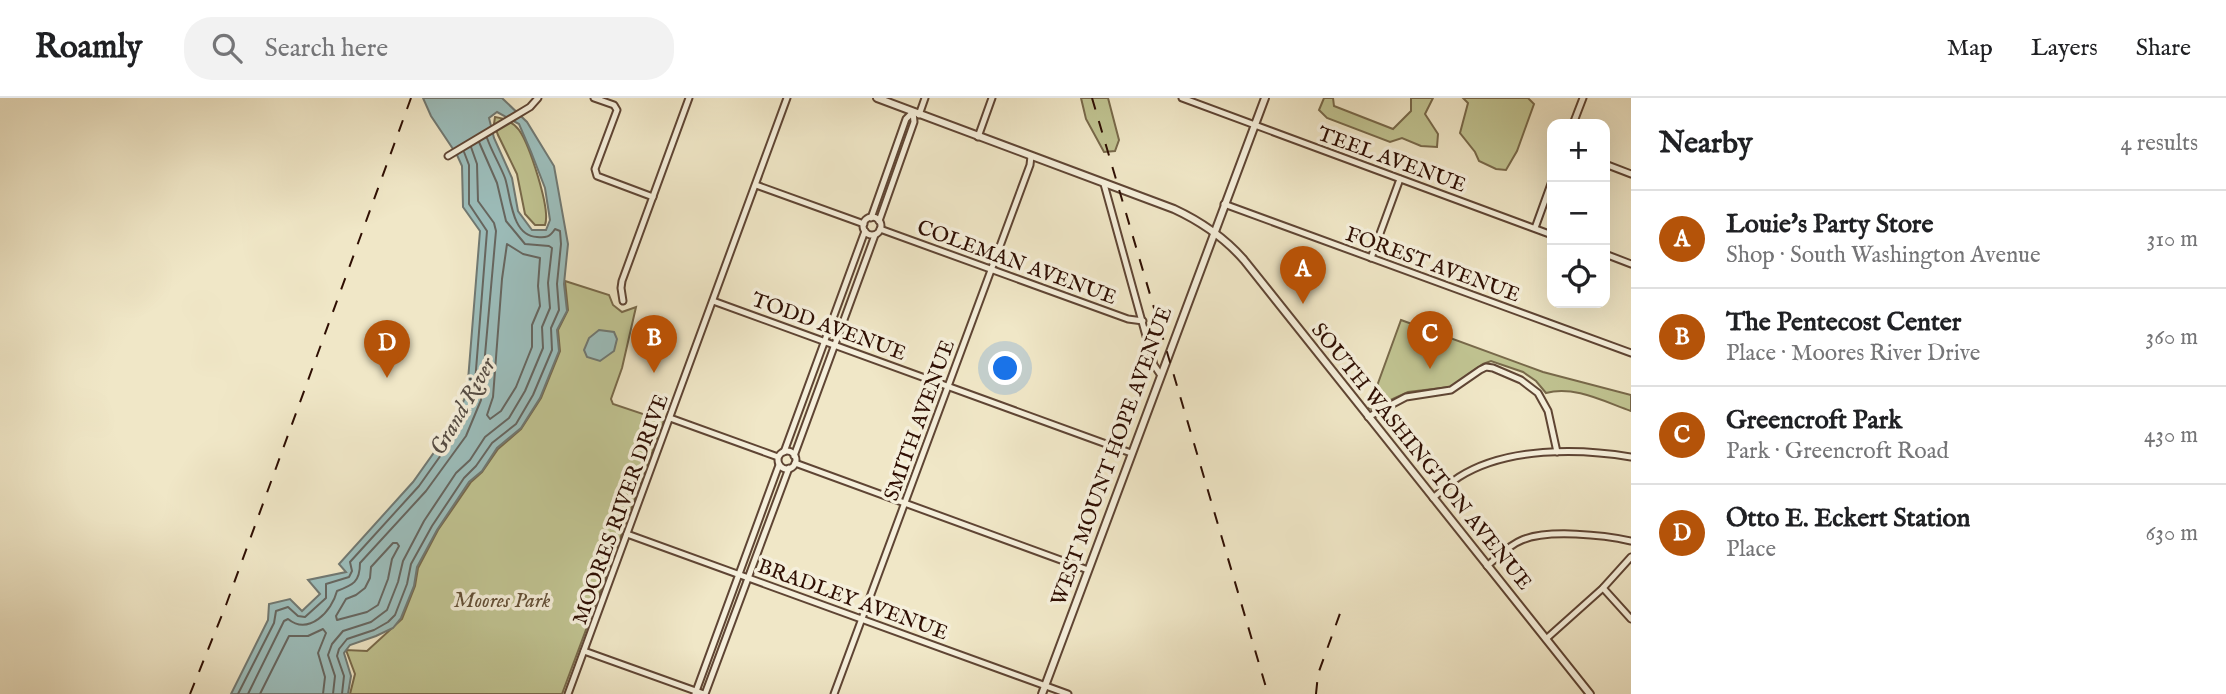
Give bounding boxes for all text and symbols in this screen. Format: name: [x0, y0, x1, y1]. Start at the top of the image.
search box: [184, 17, 674, 80]
text: Roamly: [35, 27, 142, 69]
icon: search: [208, 29, 246, 67]
text: Search here: [264, 32, 388, 65]
text: Map: [1947, 33, 1993, 64]
text: Layers: [2031, 33, 2098, 64]
text: Share: [2136, 33, 2191, 64]
map controls: [1547, 119, 1610, 308]
button: +: [1547, 119, 1610, 182]
street label: TEEL AVENUE: [1314, 121, 1469, 200]
text: Nearby: [1659, 125, 1752, 163]
text: 4 results: [2120, 129, 2198, 158]
button: −: [1547, 182, 1610, 245]
text: Louie's Party Store: [1726, 208, 1933, 241]
street label: COLEMAN AVENUE: [913, 215, 1120, 312]
street label: FOREST AVENUE: [1342, 221, 1523, 309]
text: A: [1674, 225, 1690, 254]
text: 310 m: [2147, 225, 2198, 254]
text: Shop · South Washington Avenue: [1726, 241, 2041, 270]
button: locate: [1547, 245, 1610, 308]
pin: A: [1280, 246, 1326, 304]
street label: TODD AVENUE: [747, 287, 909, 368]
street label: WEST MOUNT HOPE AVENUE: [1046, 303, 1179, 610]
text: The Pentecost Center: [1726, 306, 1961, 339]
pin: C: [1407, 311, 1453, 369]
pin: B: [631, 315, 677, 373]
street label: SOUTH WASHINGTON AVENUE: [1304, 318, 1537, 596]
pin: D: [364, 320, 410, 378]
text: B: [1674, 323, 1690, 352]
text: 360 m: [2146, 323, 2198, 352]
street label: SMITH AVENUE: [879, 336, 962, 505]
text: Place · Moores River Drive: [1726, 339, 1980, 368]
your location: [988, 351, 1022, 385]
water label: Grand River: [424, 352, 503, 461]
street label: MOORES RIVER DRIVE: [567, 391, 676, 628]
text: Greencroft Park: [1726, 404, 1902, 437]
text: C: [1674, 421, 1690, 450]
text: 430 m: [2144, 421, 2198, 450]
text: Park · Greencroft Road: [1726, 437, 1949, 466]
text: Otto E. Eckert Station: [1726, 502, 1970, 535]
text: D: [1673, 519, 1691, 548]
text: 630 m: [2146, 519, 2198, 548]
text: Place: [1726, 535, 1776, 564]
street label: BRADLEY AVENUE: [754, 553, 951, 647]
park label: Moores Park: [454, 588, 551, 615]

